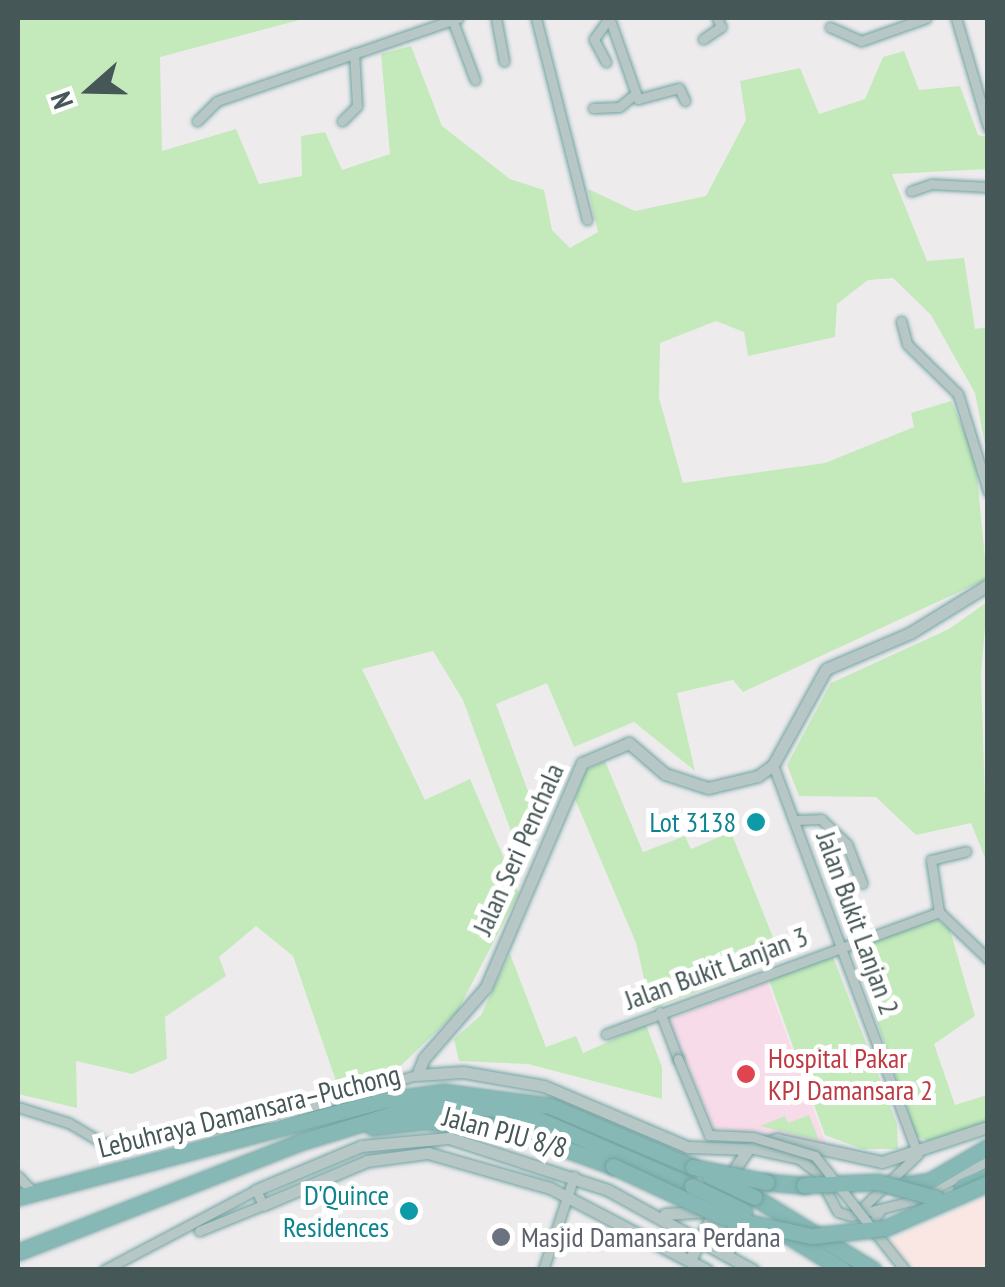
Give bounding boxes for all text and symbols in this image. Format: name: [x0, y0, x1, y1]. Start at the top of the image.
north arrow: [40, 40, 140, 140]
text: N: [41, 87, 81, 114]
street label: Jalan Seri Penchala: [465, 758, 571, 940]
place label: Lot 3138: [649, 805, 736, 839]
marker: Lot 3138: [745, 811, 767, 833]
street label: Jalan Bukit Lanjan 2: [809, 827, 907, 1019]
street label: Jalan Bukit Lanjan 3: [620, 919, 812, 1017]
place label: Hospital Pakar KPJ Damansara 2: [768, 1041, 933, 1107]
street label: Lebuhraya Damansara–Puchong: [95, 1057, 403, 1165]
marker: Hospital Pakar KPJ Damansara 2: [733, 1061, 759, 1087]
street label: Jalan PJU 8/8: [439, 1099, 571, 1165]
place label: D'Quince Residences: [283, 1178, 389, 1244]
marker: D'Quince Residences: [398, 1200, 420, 1222]
place label: Masjid Damansara Perdana: [521, 1220, 781, 1254]
marker: Masjid Damansara Perdana: [490, 1226, 512, 1248]

